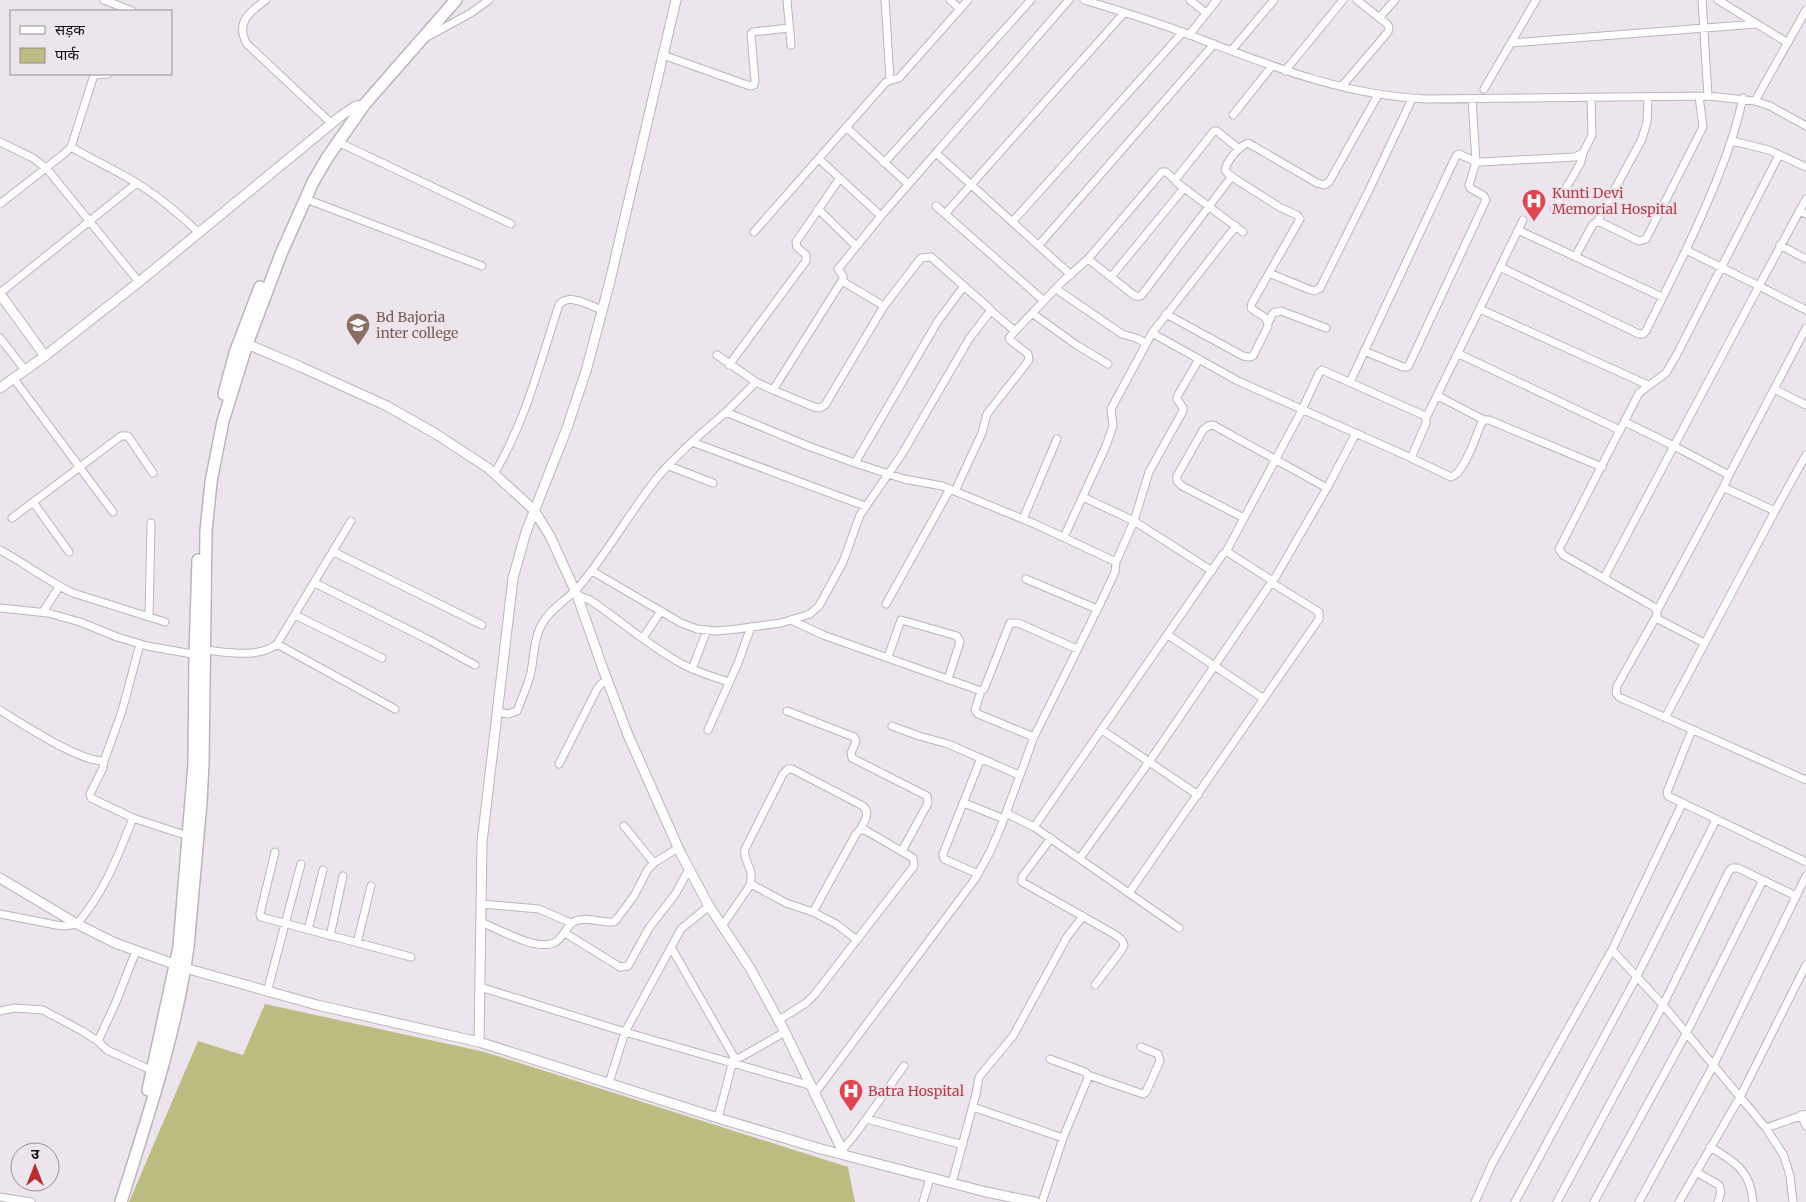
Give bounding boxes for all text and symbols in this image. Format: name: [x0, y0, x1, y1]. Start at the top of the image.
legend: [10, 10, 172, 75]
text: सड़क: [55, 20, 85, 39]
text: पार्क: [55, 45, 79, 64]
place label: Kunti Devi Memorial Hospital: [1552, 184, 1678, 218]
hospital icon: Kunti Devi Memorial Hospital: [1521, 188, 1547, 222]
place label: Bd Bajoria inter college: [376, 308, 458, 342]
school or university icon: Bd Bajoria inter college: [345, 312, 371, 346]
hospital icon: Batra Hospital: [838, 1078, 864, 1112]
place label: Batra Hospital: [868, 1082, 965, 1100]
north arrow: [10, 1142, 60, 1192]
text: उ: [31, 1145, 40, 1163]

